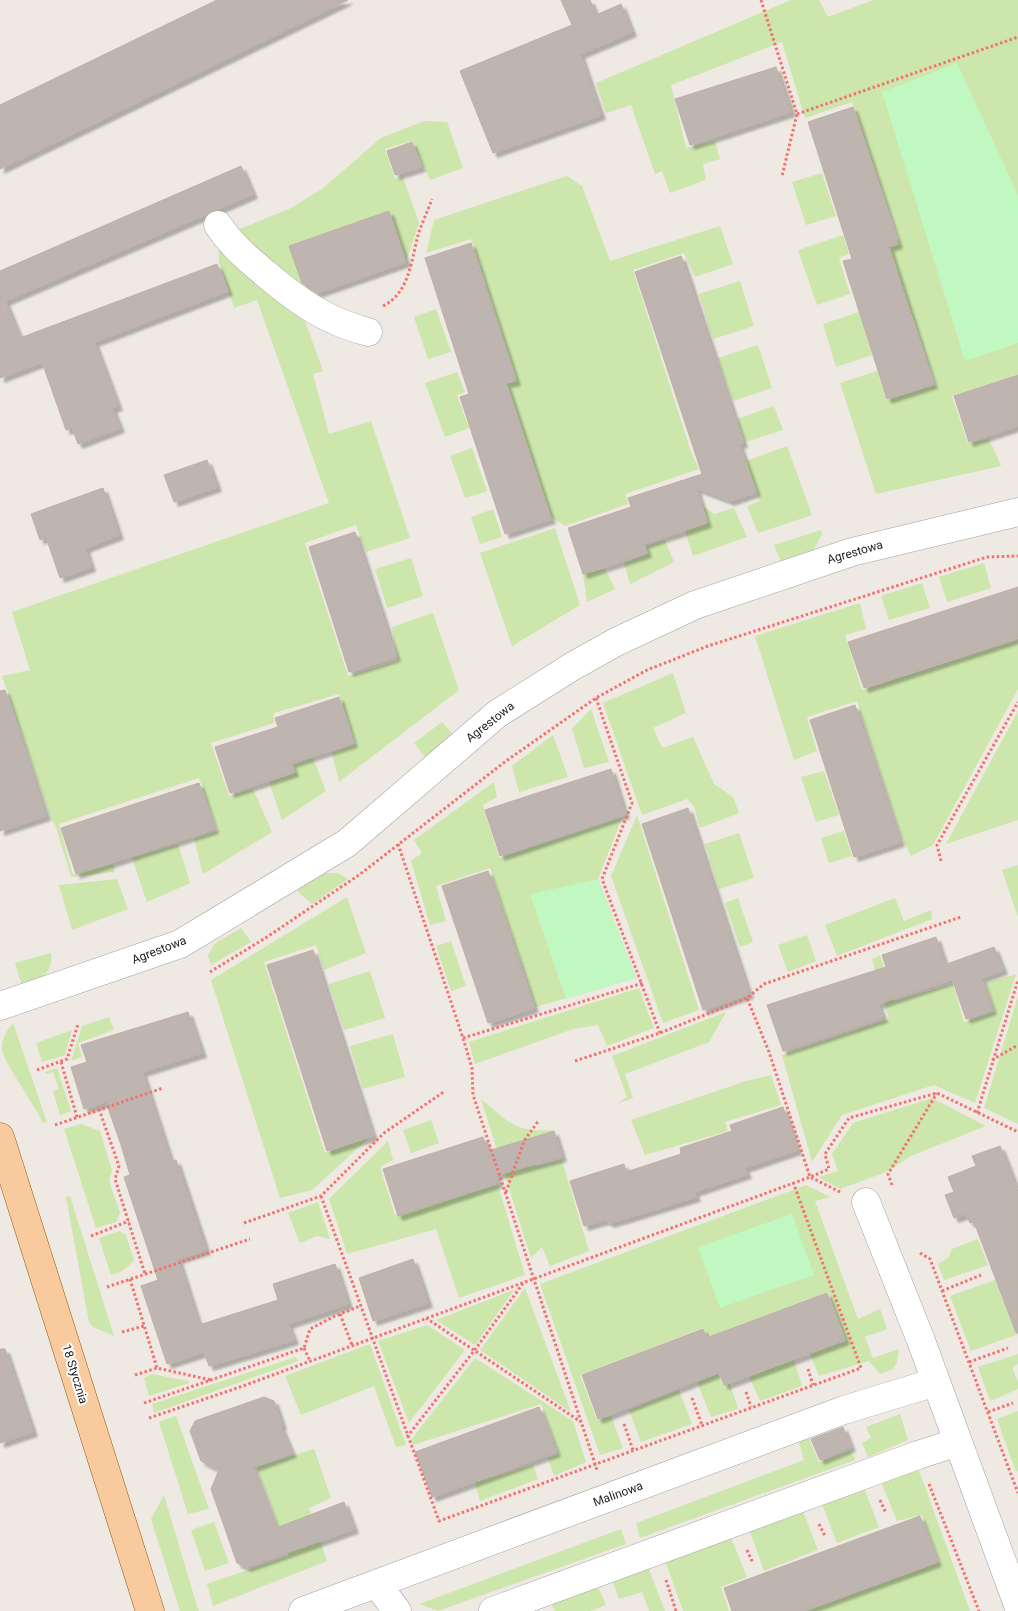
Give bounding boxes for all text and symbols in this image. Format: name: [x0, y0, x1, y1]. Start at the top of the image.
street label: Agrestowa: [826, 537, 884, 567]
street label: Agrestowa: [463, 699, 517, 745]
street label: Agrestowa: [130, 933, 188, 967]
street label: 18 Stycznia: [59, 1343, 91, 1405]
street label: Malinowa: [591, 1479, 645, 1509]

